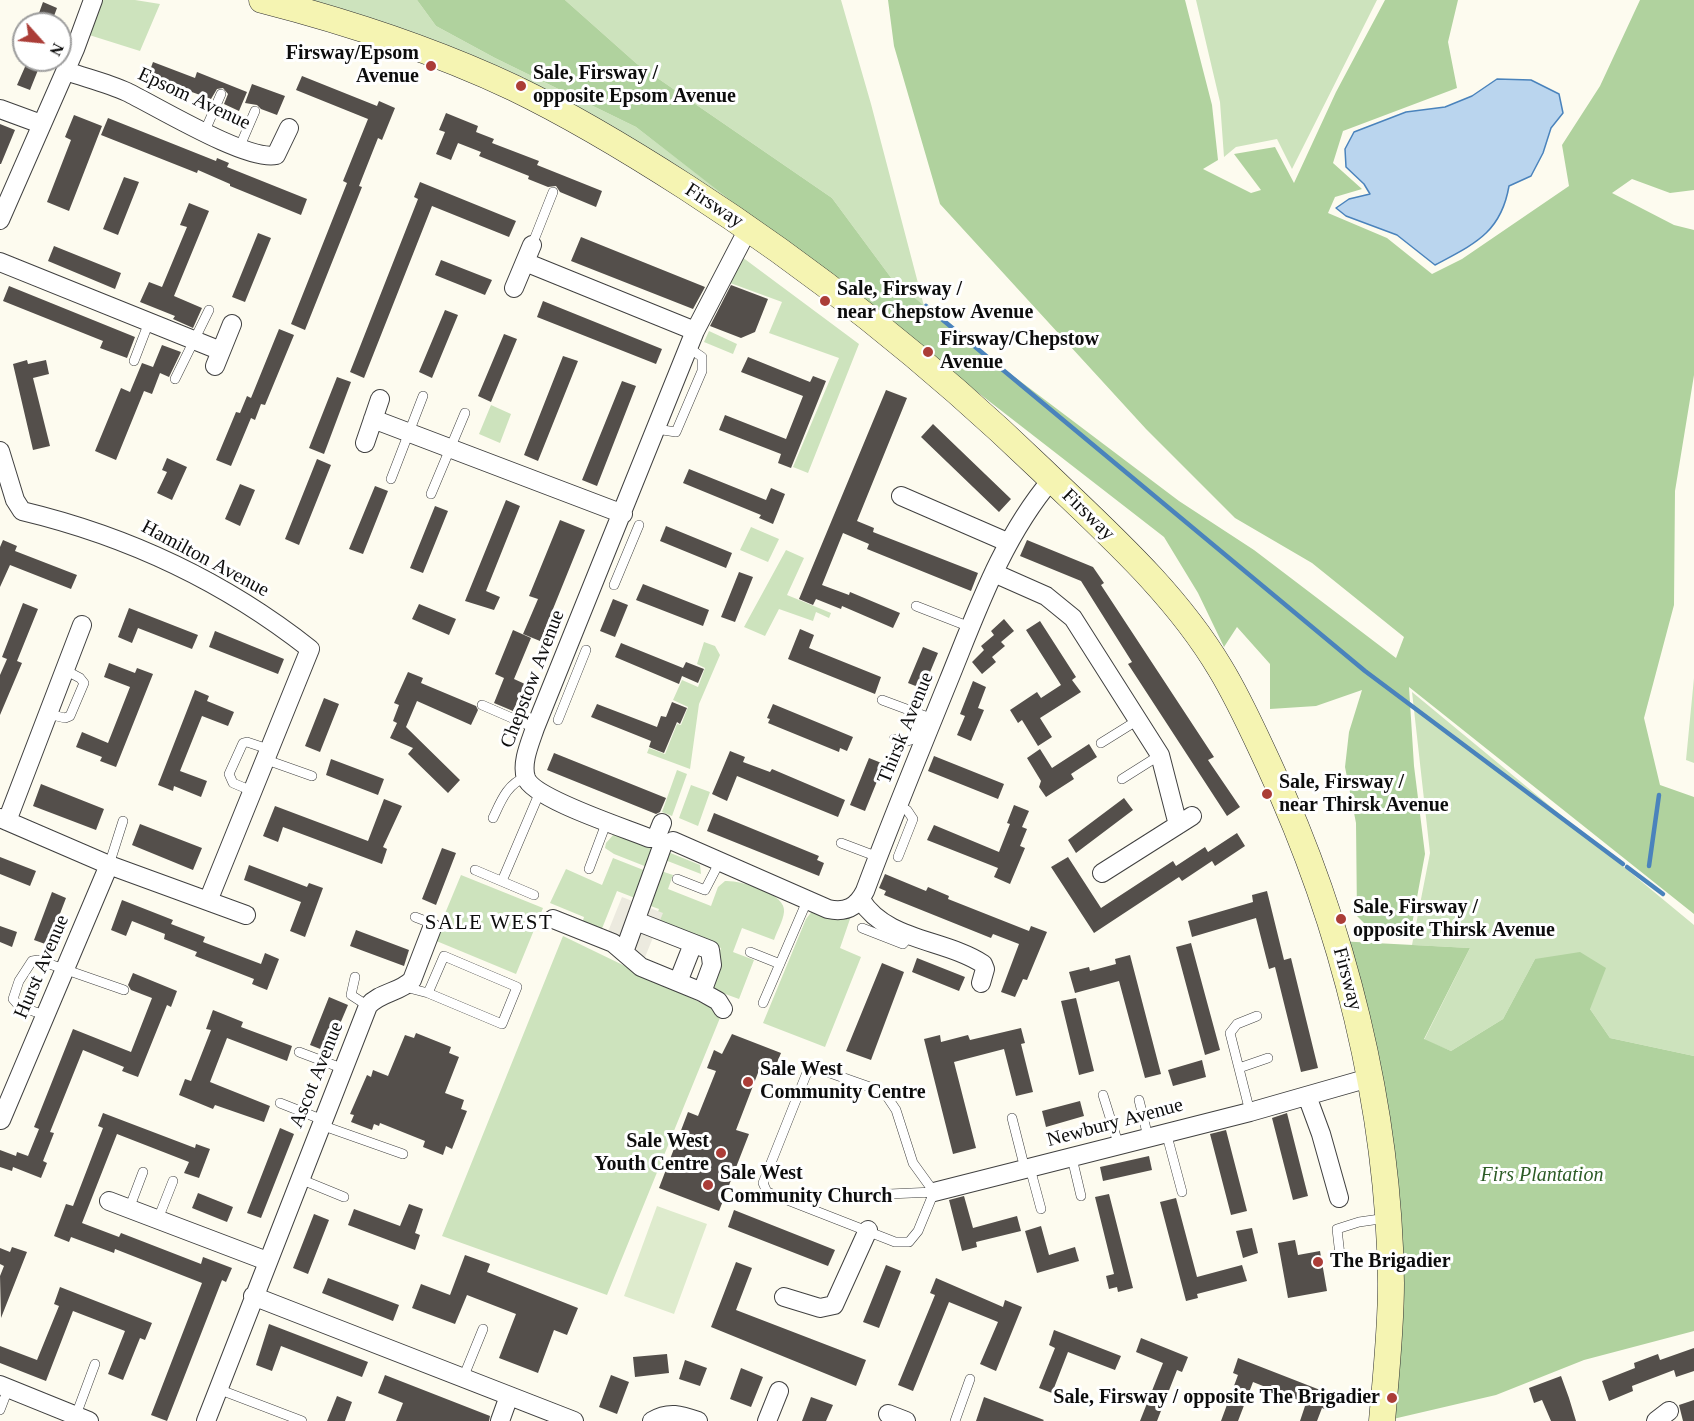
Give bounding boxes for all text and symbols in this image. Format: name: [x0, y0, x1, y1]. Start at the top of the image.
north arrow: [12, 12, 72, 72]
text: N: [47, 40, 67, 59]
place label: Firsway/Epsom Avenue: [286, 42, 419, 89]
marker: Firsway/Epsom Avenue: [424, 59, 438, 73]
street label: Epsom Avenue: [134, 62, 254, 136]
place label: Sale, Firsway / opposite Epsom Avenue: [533, 62, 736, 109]
marker: Sale, Firsway / opposite Epsom Avenue: [514, 79, 528, 93]
street label: Firsway: [680, 178, 748, 234]
place label: Sale, Firsway / near Chepstow Avenue: [837, 278, 1033, 325]
marker: Sale, Firsway / near Chepstow Avenue: [818, 294, 832, 308]
place label: Firsway/Chepstow Avenue: [940, 328, 1099, 375]
marker: Firsway/Chepstow Avenue: [921, 345, 935, 359]
street label: Firsway: [1056, 484, 1120, 546]
street label: Hamilton Avenue: [137, 515, 273, 603]
street label: Chepstow Avenue: [496, 607, 570, 751]
street label: Thirsk Avenue: [873, 669, 939, 787]
place label: Sale, Firsway / near Thirsk Avenue: [1279, 771, 1449, 818]
marker: Sale, Firsway / near Thirsk Avenue: [1260, 787, 1274, 801]
place label: Sale, Firsway / opposite Thirsk Avenue: [1353, 896, 1555, 943]
district label: SALE WEST: [425, 910, 553, 936]
street label: Hurst Avenue: [9, 912, 75, 1022]
marker: Sale, Firsway / opposite Thirsk Avenue: [1334, 912, 1348, 926]
street label: Firsway: [1327, 945, 1367, 1013]
street label: Ascot Avenue: [285, 1018, 349, 1132]
place label: Sale West Community Centre: [760, 1058, 926, 1105]
marker: Sale West Community Centre: [741, 1075, 755, 1089]
street label: Newbury Avenue: [1044, 1093, 1186, 1153]
place label: Sale West Youth Centre: [594, 1130, 709, 1177]
marker: Sale West Youth Centre: [714, 1146, 728, 1160]
place label: Sale West Community Church: [720, 1162, 892, 1209]
park label: Firs Plantation: [1481, 1164, 1603, 1188]
marker: Sale West Community Church: [701, 1178, 715, 1192]
place label: The Brigadier: [1330, 1250, 1451, 1274]
marker: The Brigadier: [1311, 1255, 1325, 1269]
place label: Sale, Firsway / opposite The Brigadier: [1053, 1386, 1380, 1410]
marker: Sale, Firsway / opposite The Brigadier: [1385, 1391, 1399, 1405]

